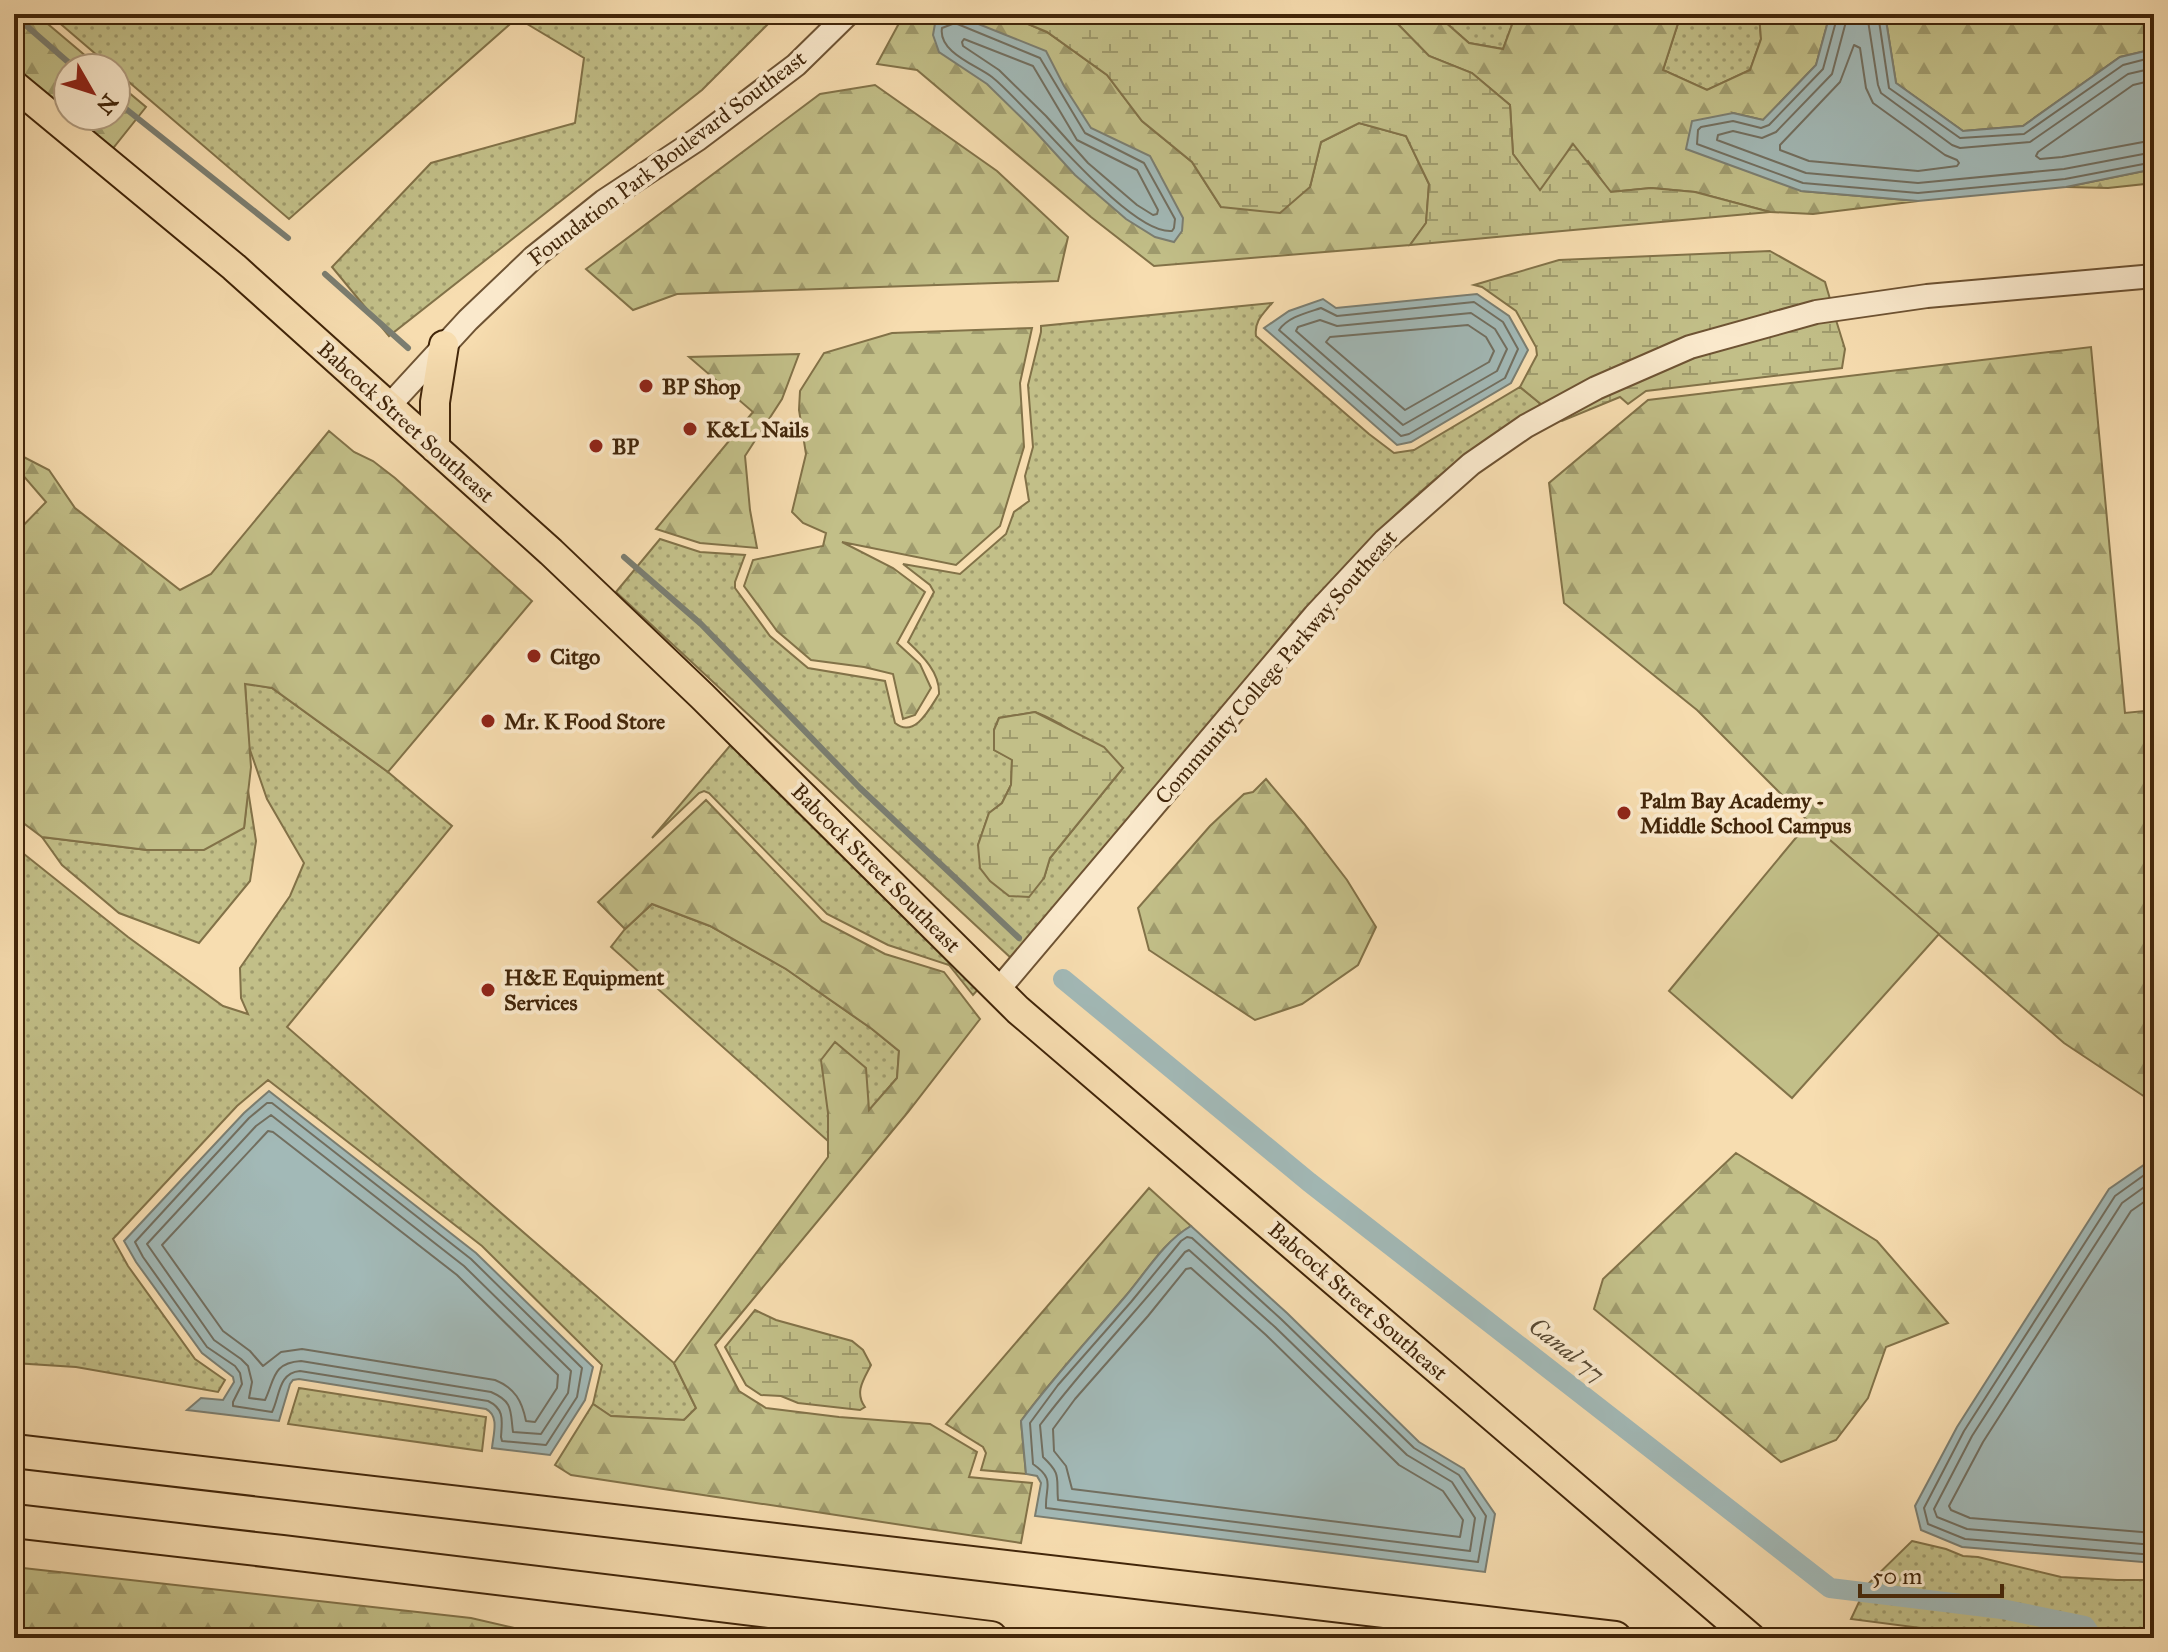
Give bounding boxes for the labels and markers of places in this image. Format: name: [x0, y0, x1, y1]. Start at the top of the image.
place label: BP Shop: [662, 373, 741, 400]
marker: BP Shop: [637, 377, 655, 395]
place label: K&L Nails: [706, 416, 809, 443]
marker: K&L Nails: [681, 420, 699, 438]
place label: BP: [612, 433, 639, 460]
marker: BP: [587, 437, 605, 455]
place label: Citgo: [550, 643, 600, 670]
marker: Citgo: [525, 647, 543, 665]
place label: Mr. K Food Store: [504, 708, 665, 735]
marker: Mr. K Food Store: [479, 712, 497, 730]
place label: Palm Bay Academy - Middle School Campus: [1640, 787, 1851, 839]
marker: Palm Bay Academy - Middle School Campus: [1615, 804, 1633, 822]
place label: H&E Equipment Services: [504, 964, 665, 1016]
marker: H&E Equipment Services: [479, 981, 497, 999]

